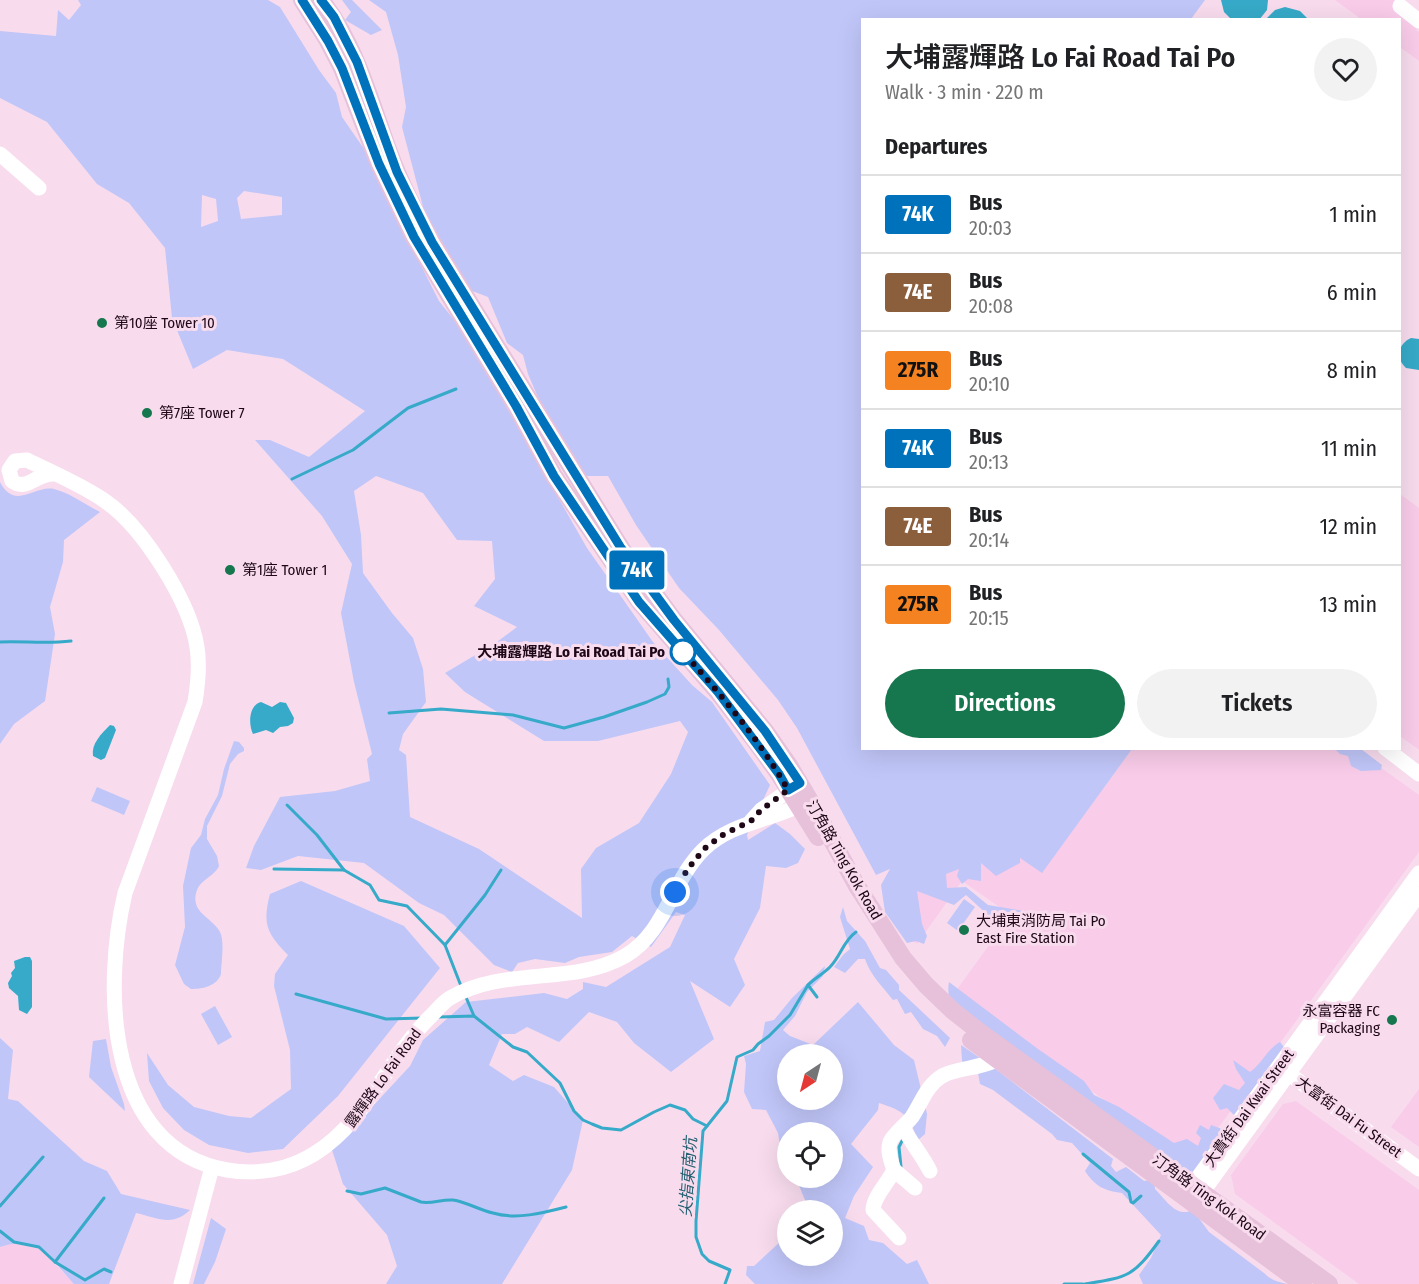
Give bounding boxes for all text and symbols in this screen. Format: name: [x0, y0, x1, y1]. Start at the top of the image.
button: heart: [1314, 38, 1377, 101]
text: 大埔露輝路 Lo Fai Road Tai Po: [885, 41, 1236, 74]
text: Walk · 3 min · 220 m: [885, 80, 1044, 104]
text: Departures: [885, 133, 987, 160]
text: Bus: [969, 189, 1002, 216]
text: 74K: [902, 201, 934, 227]
text: 1 min: [1329, 201, 1377, 228]
text: 20:03: [969, 216, 1012, 240]
text: Bus: [969, 267, 1002, 294]
text: 74E: [903, 279, 933, 305]
text: 6 min: [1327, 279, 1377, 306]
text: 20:08: [969, 294, 1013, 318]
place label: 第10座 Tower 10: [114, 314, 215, 332]
marker: 第10座 Tower 10: [95, 316, 109, 330]
text: Bus: [969, 345, 1002, 372]
text: 275R: [898, 357, 938, 383]
text: 8 min: [1327, 357, 1377, 384]
text: 20:10: [969, 372, 1010, 396]
place label: 第7座 Tower 7: [159, 404, 245, 422]
marker: 第7座 Tower 7: [140, 406, 154, 420]
text: Bus: [969, 423, 1002, 450]
text: 74K: [902, 435, 934, 461]
text: 11 min: [1321, 435, 1377, 462]
text: 20:13: [969, 450, 1008, 474]
text: Bus: [969, 501, 1002, 528]
text: 74E: [903, 513, 933, 539]
text: 12 min: [1319, 513, 1377, 540]
text: 20:14: [969, 528, 1009, 552]
line badge: 74K: [602, 550, 672, 590]
text: 74K: [621, 557, 653, 583]
place label: 第1座 Tower 1: [242, 561, 327, 579]
marker: 第1座 Tower 1: [223, 563, 237, 577]
text: Bus: [969, 579, 1002, 606]
text: 275R: [898, 591, 938, 617]
text: 13 min: [1319, 591, 1377, 618]
text: 20:15: [969, 606, 1009, 630]
marker: 大埔露輝路 Lo Fai Road Tai Po: [670, 639, 696, 665]
place label: 大埔露輝路 Lo Fai Road Tai Po: [477, 643, 665, 661]
button: Directions: [885, 669, 1125, 738]
button: Tickets: [1137, 669, 1377, 738]
street label: 汀角路 Ting Kok Road: [802, 797, 886, 923]
your location: [660, 877, 690, 907]
place label: 大埔東消防局 Tai Po East Fire Station: [976, 912, 1106, 947]
marker: 大埔東消防局 Tai Po East Fire Station: [957, 923, 971, 937]
place label: 永富容器 FC Packaging: [1303, 1002, 1380, 1037]
marker: 永富容器 FC Packaging: [1385, 1013, 1399, 1027]
street label: 露輝路 Lo Fai Road: [341, 1025, 425, 1131]
north arrow: [777, 1044, 843, 1110]
map controls: [777, 1044, 843, 1266]
street label: 大貴街 Dai Kwai Street: [1200, 1046, 1298, 1170]
street label: 大富街 Dai Fu Street: [1293, 1073, 1405, 1161]
button: locate: [777, 1122, 843, 1188]
water label: 尖指東南坑: [676, 1134, 700, 1218]
street label: 汀角路 Ting Kok Road: [1149, 1150, 1269, 1244]
button: layers: [777, 1200, 843, 1266]

